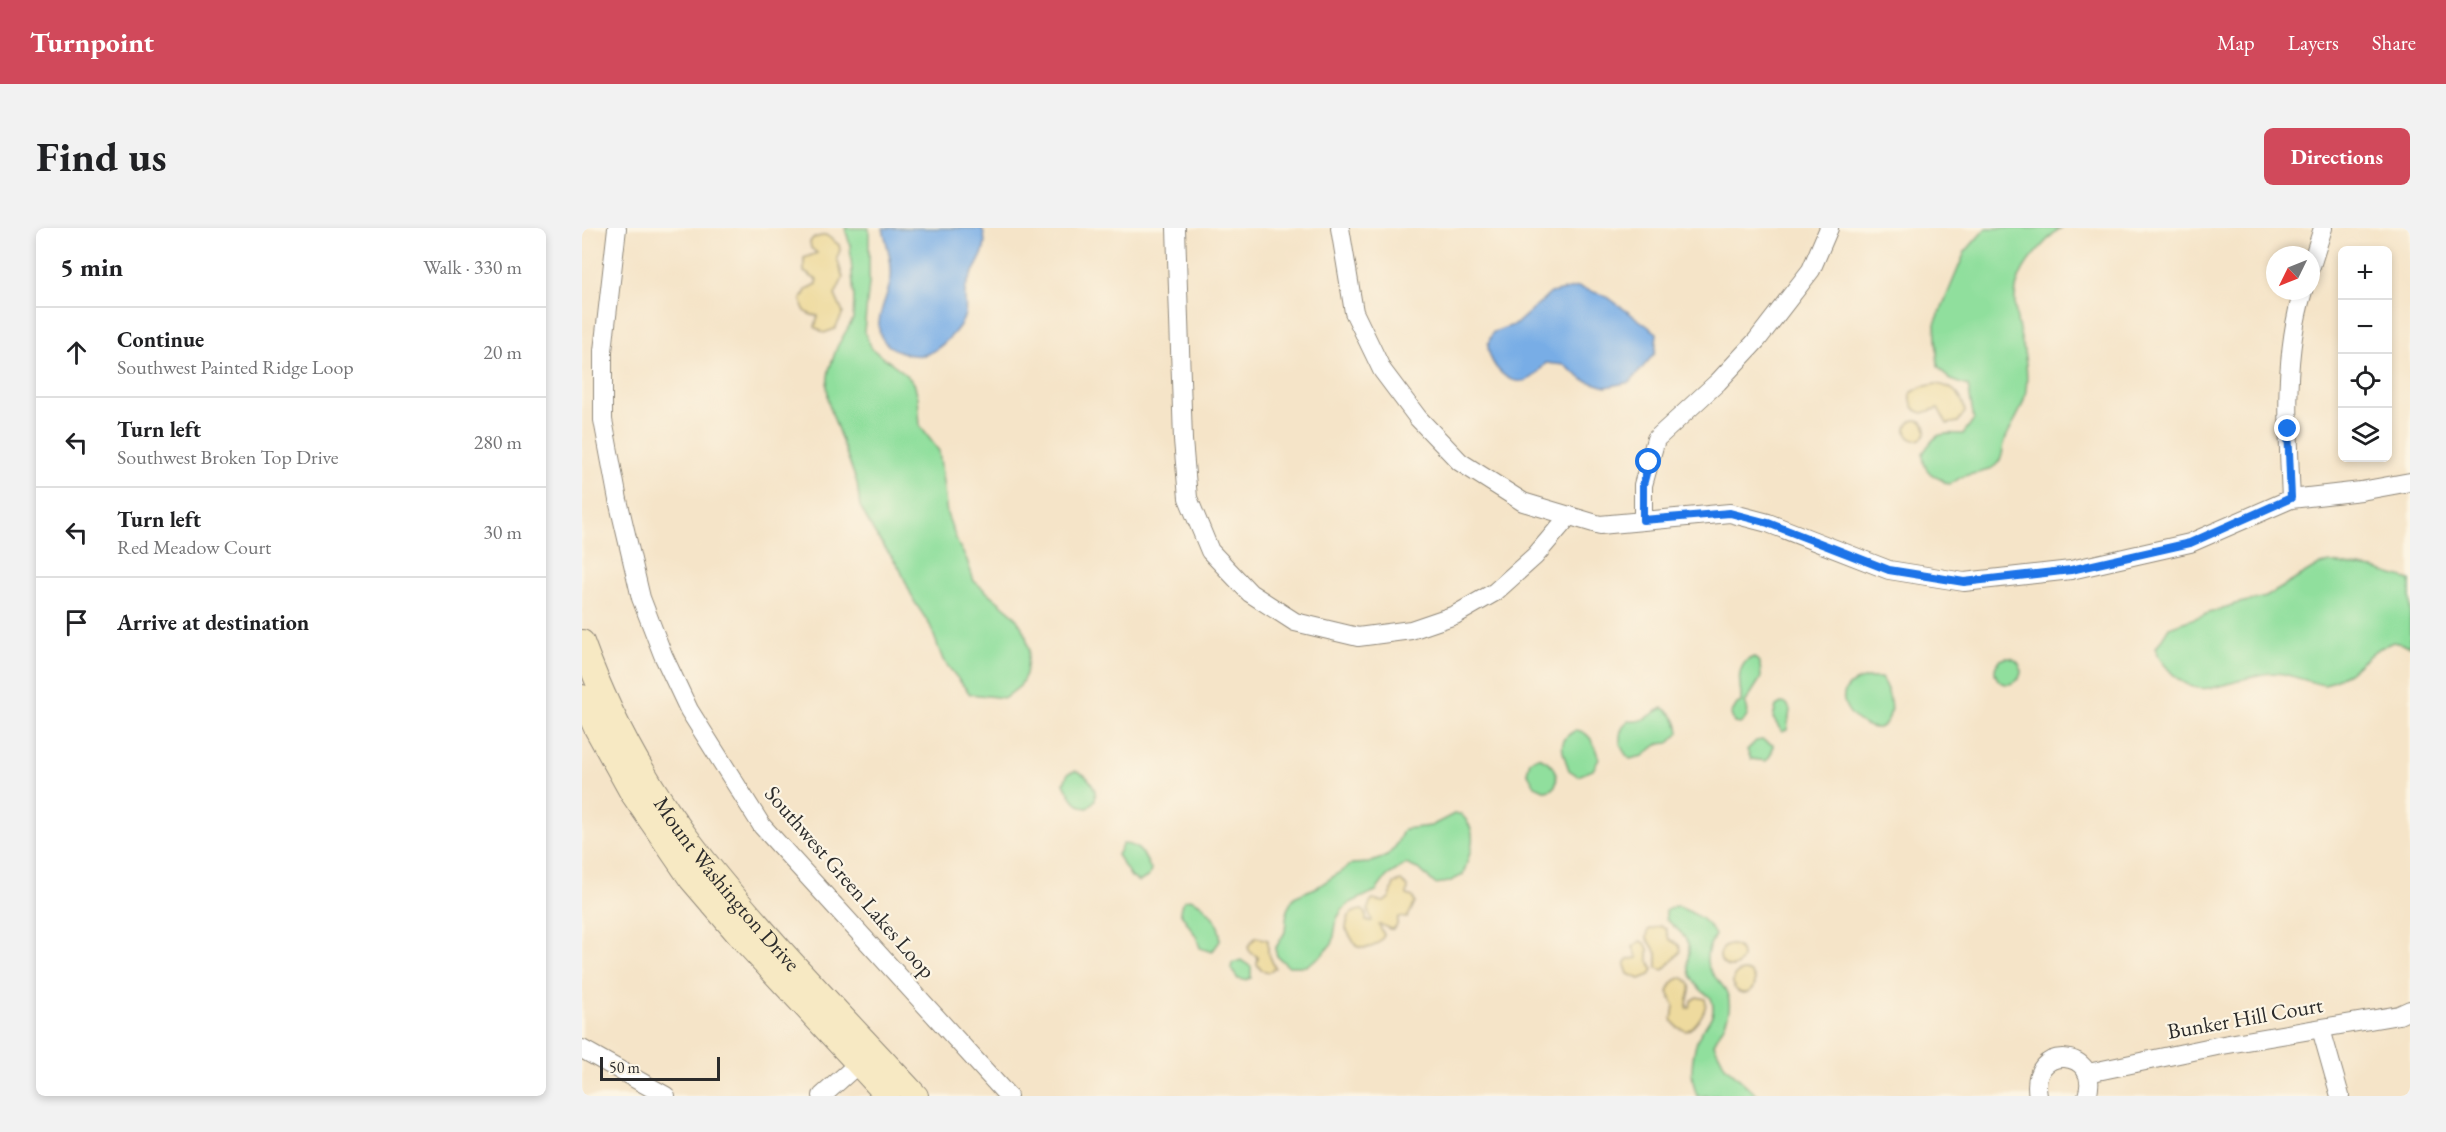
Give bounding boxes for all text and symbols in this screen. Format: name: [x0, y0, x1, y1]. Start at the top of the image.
text: Turnpoint: [30, 24, 154, 60]
text: Map: [2217, 29, 2255, 56]
text: Layers: [2288, 29, 2339, 56]
text: Share: [2372, 29, 2416, 56]
button: Directions: [2264, 128, 2410, 185]
text: Find us: [36, 129, 167, 184]
north arrow: [2266, 246, 2320, 300]
map controls: [2338, 246, 2392, 462]
button: +: [2338, 246, 2392, 300]
text: 5 min: [60, 250, 123, 284]
text: Walk · 330 m: [423, 254, 522, 280]
button: −: [2338, 300, 2392, 354]
text: Continue: [117, 325, 204, 354]
icon: ahead: [60, 336, 93, 369]
text: 20 m: [483, 339, 522, 365]
text: Southwest Painted Ridge Loop: [117, 354, 354, 380]
button: locate: [2338, 354, 2392, 408]
button: layers: [2338, 408, 2392, 462]
text: Turn left: [117, 415, 201, 444]
route end: [2274, 415, 2300, 441]
icon: left: [60, 426, 93, 459]
text: 280 m: [474, 429, 522, 455]
text: Southwest Broken Top Drive: [117, 444, 339, 470]
route start: [1635, 448, 1661, 474]
text: Turn left: [117, 505, 201, 534]
icon: left: [60, 516, 93, 549]
text: 30 m: [483, 519, 522, 545]
text: Red Meadow Court: [117, 534, 271, 560]
icon: arrive: [60, 606, 93, 639]
text: Arrive at destination: [117, 608, 309, 637]
street label: Southwest Green Lakes Loop: [758, 780, 942, 984]
street label: Mount Washington Drive: [648, 791, 807, 978]
street label: Bunker Hill Court: [2165, 990, 2325, 1046]
scale bar: [600, 1054, 720, 1082]
text: 50 m: [609, 1057, 640, 1078]

